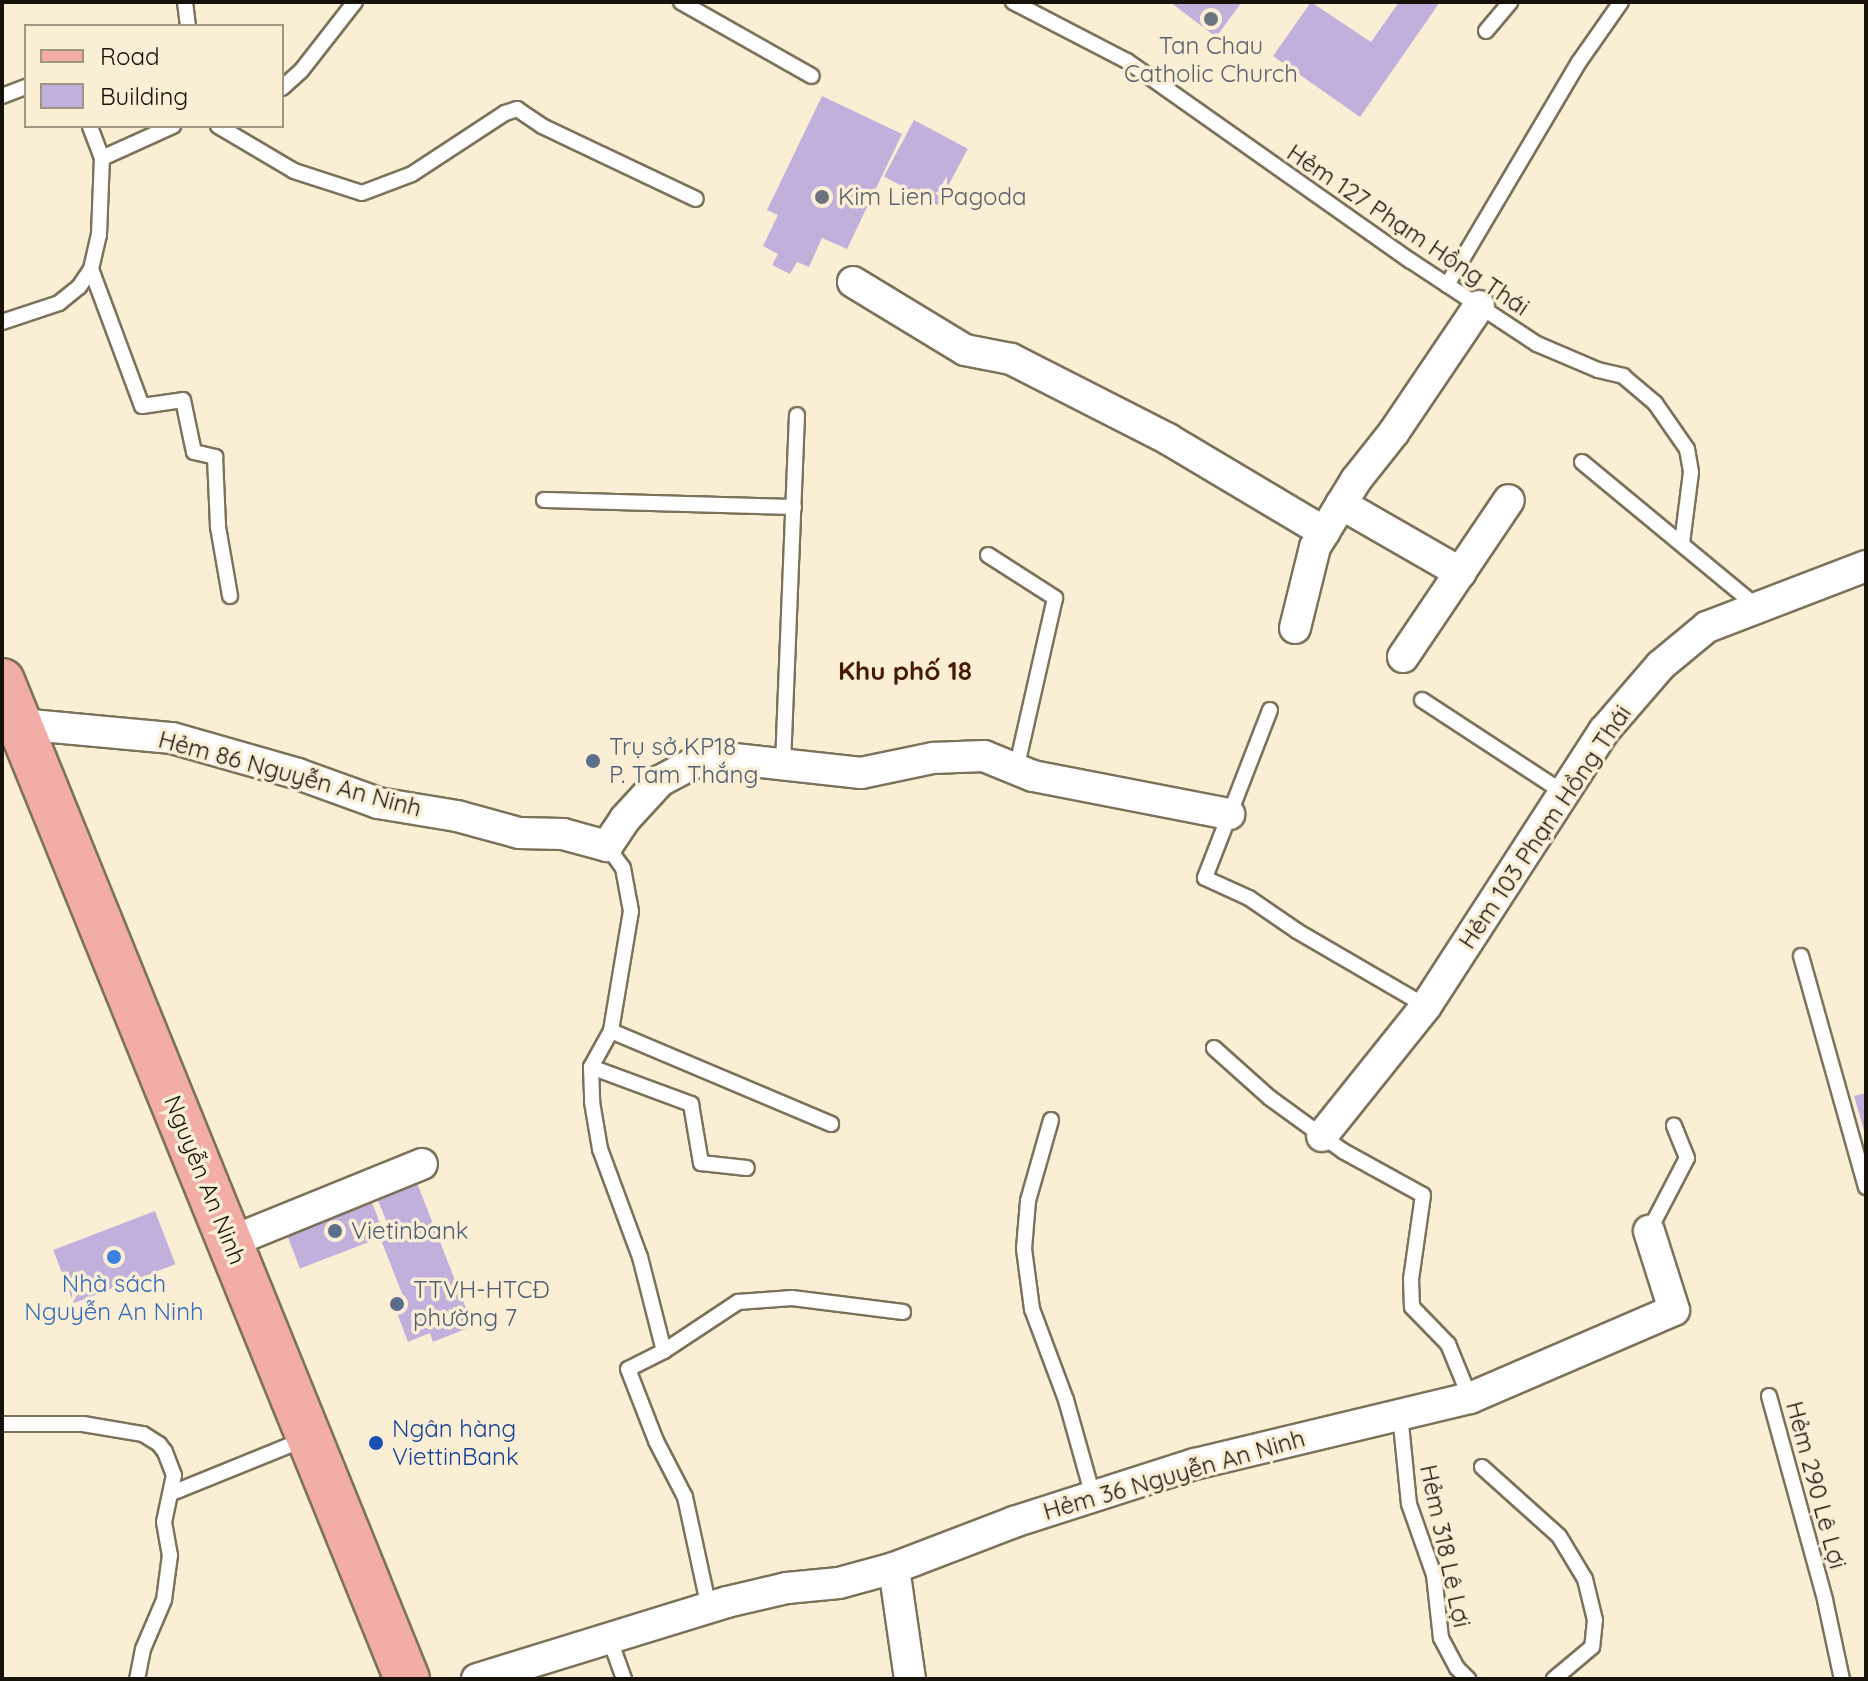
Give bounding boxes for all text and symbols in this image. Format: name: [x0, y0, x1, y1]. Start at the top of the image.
marker: Tan Chau Catholic Church: [1202, 10, 1220, 28]
legend: [24, 24, 284, 128]
place label: Tan Chau Catholic Church: [1124, 32, 1298, 88]
text: Road: [100, 41, 160, 71]
text: Building: [100, 81, 188, 111]
street label: Hẻm 127 Phạm Hồng Thái: [1281, 138, 1535, 322]
place label: Kim Lien Pagoda: [838, 183, 1026, 211]
marker: Kim Lien Pagoda: [813, 188, 831, 206]
district label: Khu phố 18: [838, 655, 972, 687]
street label: Hẻm 103 Phạm Hồng Thái: [1453, 700, 1637, 954]
street label: Hẻm 86 Nguyễn An Ninh: [155, 725, 425, 823]
place label: Trụ sở KP18 P. Tam Thắng: [609, 733, 758, 789]
marker: Trụ sở KP18 P. Tam Thắng: [584, 752, 602, 770]
street label: Nguyễn An Ninh: [158, 1091, 252, 1269]
place label: Vietinbank: [351, 1217, 469, 1245]
marker: Vietinbank: [326, 1222, 344, 1240]
marker: Nhà sách Nguyễn An Ninh: [105, 1248, 123, 1266]
place label: Nhà sách Nguyễn An Ninh: [24, 1270, 204, 1326]
place label: TTVH-HTCĐ phường 7: [413, 1276, 550, 1332]
marker: TTVH-HTCĐ phường 7: [388, 1295, 406, 1313]
street label: Hẻm 290 Lê Lợi: [1780, 1398, 1852, 1572]
place label: Ngân hàng ViettinBank: [392, 1415, 519, 1471]
street label: Hẻm 36 Nguyễn An Ninh: [1040, 1424, 1308, 1526]
marker: Ngân hàng ViettinBank: [367, 1434, 385, 1452]
street label: Hẻm 318 Lê Lợi: [1414, 1462, 1476, 1630]

